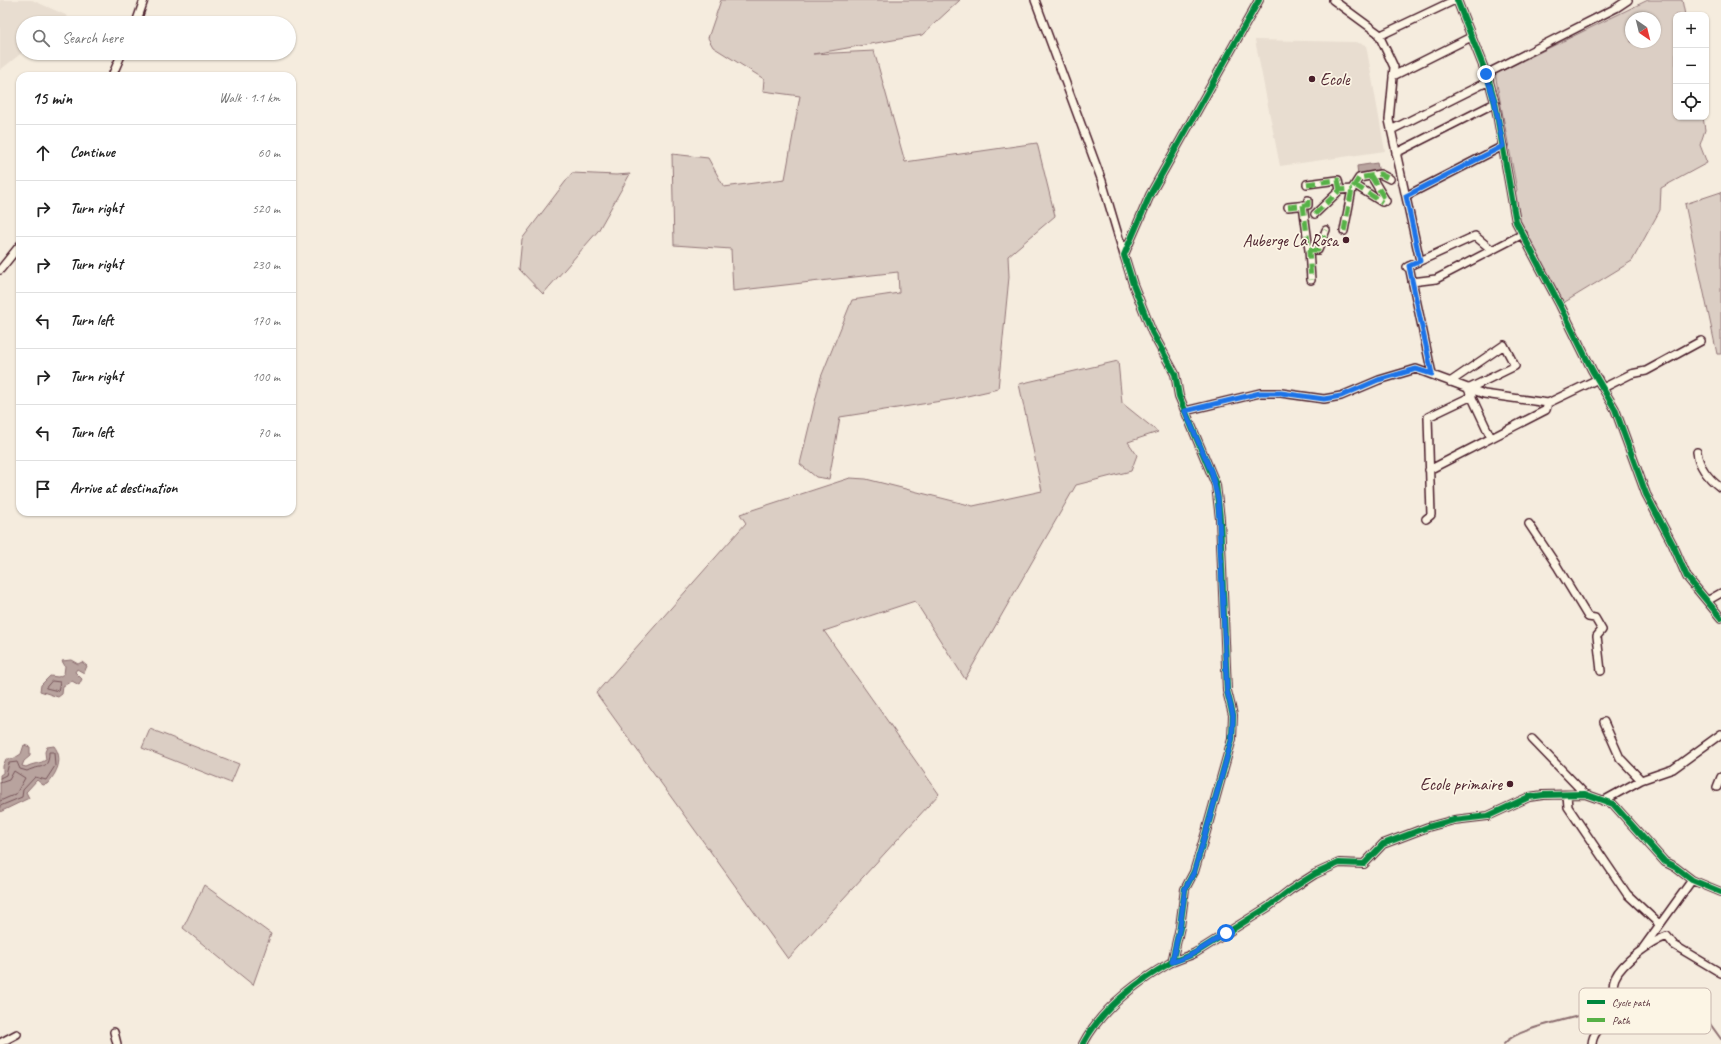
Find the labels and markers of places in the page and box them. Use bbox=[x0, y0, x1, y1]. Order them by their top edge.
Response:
place label: Ecole bbox=[1320, 69, 1351, 90]
marker: Ecole bbox=[1307, 74, 1317, 84]
place label: Auberge La Rosa bbox=[1243, 230, 1340, 251]
marker: Auberge La Rosa bbox=[1341, 235, 1351, 245]
place label: Ecole primaire bbox=[1420, 774, 1503, 795]
marker: Ecole primaire bbox=[1505, 779, 1515, 789]

